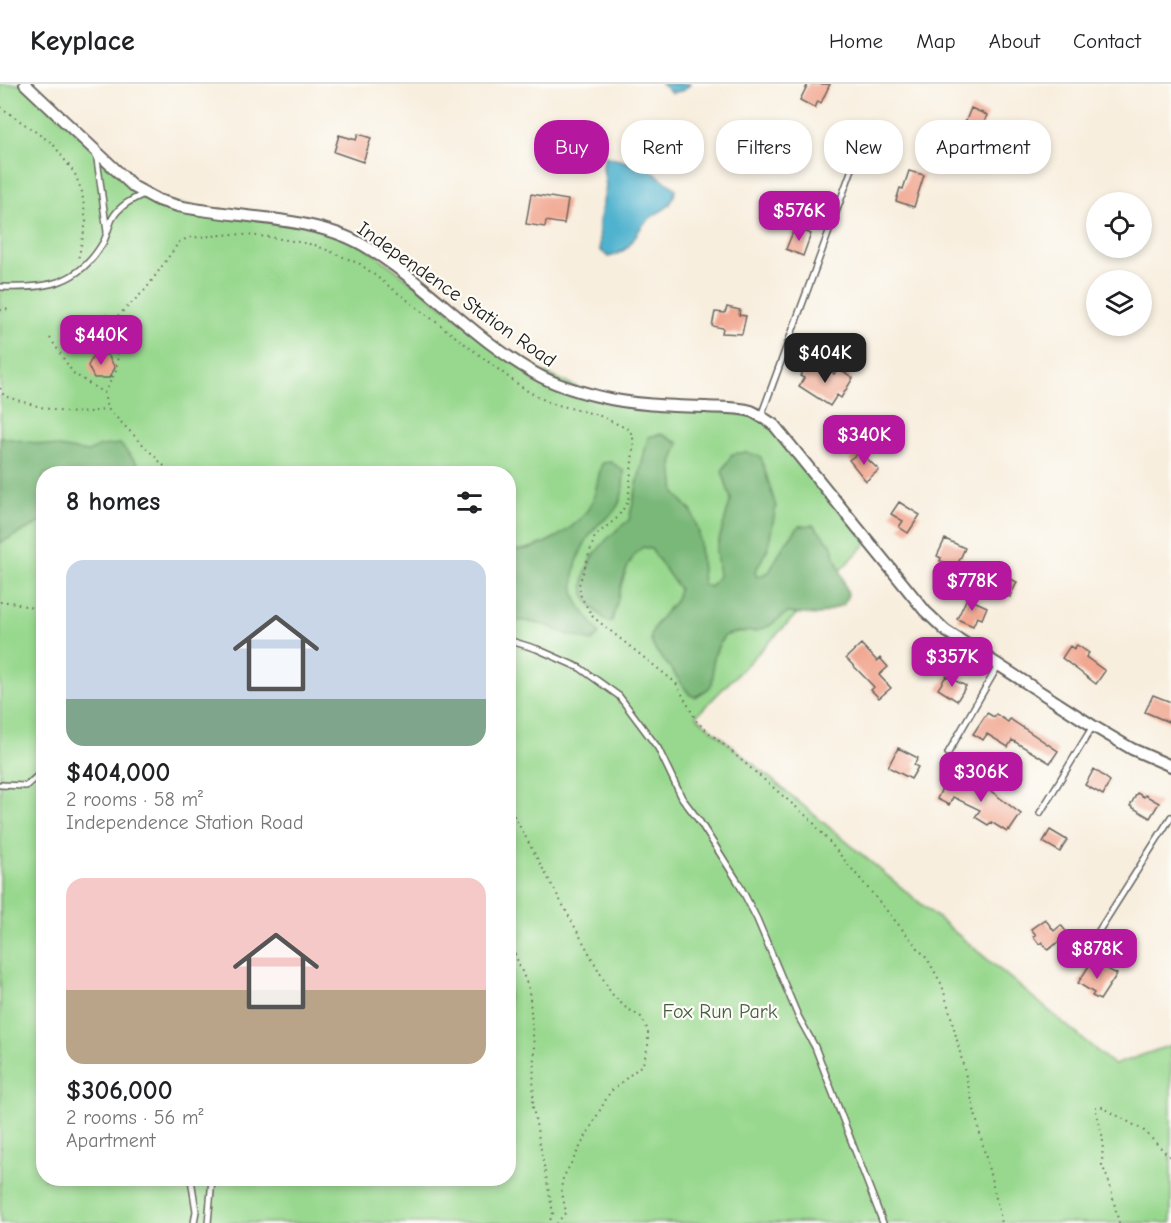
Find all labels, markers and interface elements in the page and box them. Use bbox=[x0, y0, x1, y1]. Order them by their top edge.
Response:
text: Keyplace bbox=[30, 25, 135, 57]
text: Home bbox=[829, 29, 883, 53]
text: Map bbox=[916, 29, 956, 53]
text: About bbox=[989, 29, 1040, 53]
text: Contact bbox=[1073, 29, 1141, 53]
chip: Buy bbox=[534, 120, 609, 174]
chip: Rent bbox=[621, 120, 704, 174]
chip: Filters bbox=[716, 120, 812, 174]
chip: New bbox=[824, 120, 903, 174]
chip: Apartment bbox=[915, 120, 1051, 174]
pin: $576K bbox=[757, 191, 841, 242]
map controls bbox=[1086, 192, 1152, 336]
button: locate bbox=[1086, 192, 1152, 258]
text: $576K bbox=[773, 199, 825, 222]
street label: Independence Station Road bbox=[353, 217, 561, 372]
button: layers bbox=[1086, 270, 1152, 336]
pin: $440K bbox=[59, 315, 143, 366]
text: $440K bbox=[74, 323, 128, 346]
pin: $404K bbox=[783, 333, 867, 384]
text: $404K bbox=[798, 341, 852, 364]
pin: $340K bbox=[822, 415, 906, 466]
text: $340K bbox=[837, 423, 891, 446]
icon: filters bbox=[453, 486, 486, 519]
text: 8 homes bbox=[66, 487, 160, 517]
pin: $778K bbox=[930, 561, 1014, 612]
text: $778K bbox=[947, 569, 997, 592]
icon: home bbox=[222, 599, 330, 707]
pin: $357K bbox=[910, 637, 994, 688]
text: $357K bbox=[926, 645, 978, 668]
pin: $306K bbox=[939, 752, 1023, 803]
text: $404,000 bbox=[66, 758, 171, 788]
text: $306K bbox=[953, 760, 1009, 783]
text: 2 rooms · 58 m² bbox=[66, 788, 203, 811]
text: Independence Station Road bbox=[66, 811, 304, 834]
icon: home bbox=[222, 917, 330, 1025]
pin: $878K bbox=[1055, 929, 1139, 980]
text: $878K bbox=[1071, 937, 1123, 960]
park label: Fox Run Park bbox=[663, 1000, 778, 1023]
text: $306,000 bbox=[66, 1076, 173, 1106]
text: 2 rooms · 56 m² bbox=[66, 1106, 204, 1129]
text: Apartment bbox=[66, 1129, 156, 1152]

